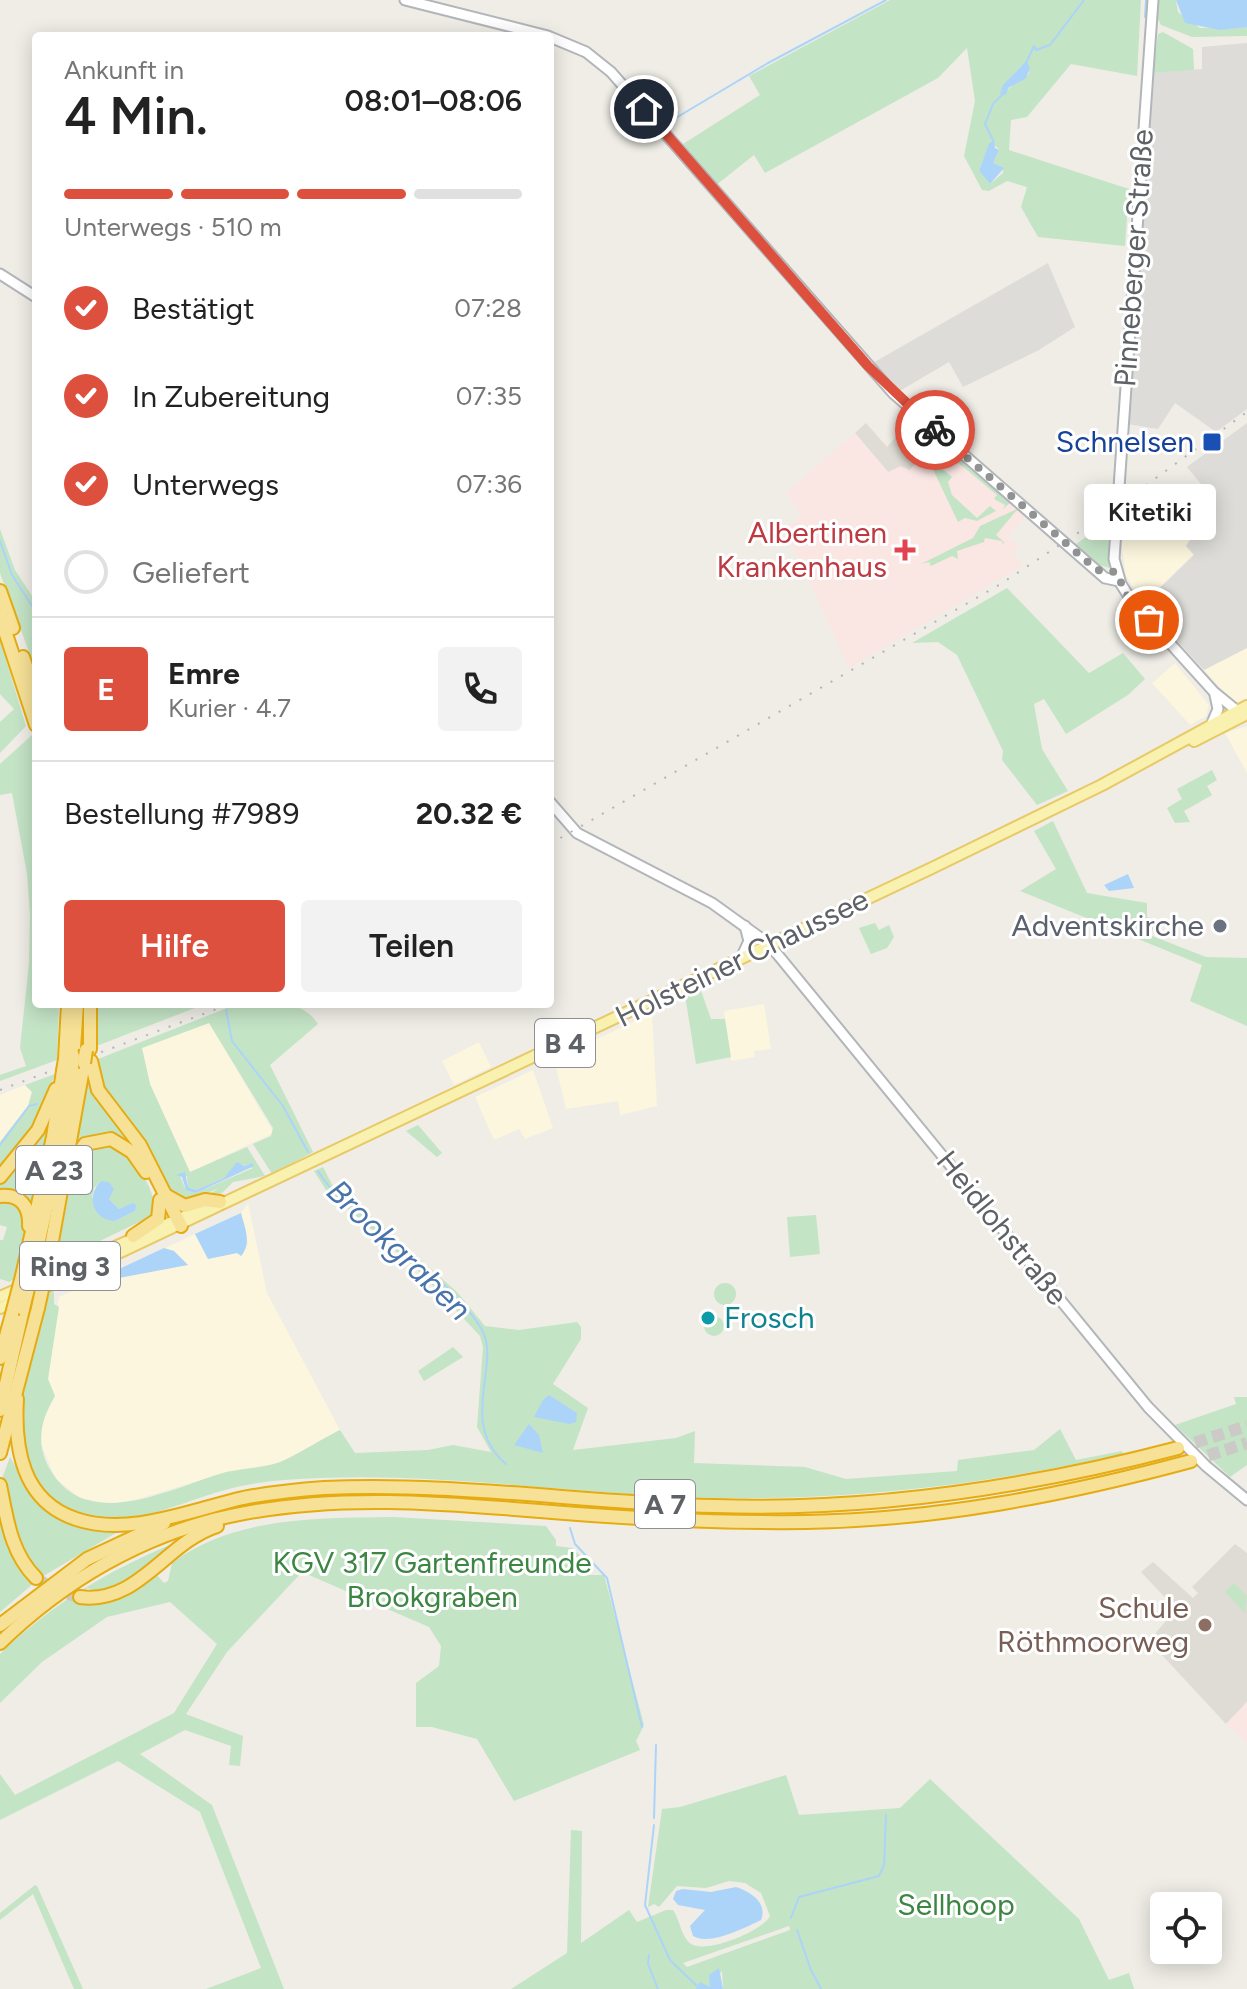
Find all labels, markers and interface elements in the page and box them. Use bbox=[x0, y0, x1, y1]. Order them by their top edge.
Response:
text: Ankunft in bbox=[64, 54, 184, 86]
pin bbox=[610, 75, 678, 143]
text: 08:01–08:06 bbox=[345, 82, 522, 119]
text: 4 Min. bbox=[64, 85, 208, 147]
icon: home bbox=[622, 87, 666, 131]
street label: Pinneberger Straße bbox=[1106, 128, 1161, 388]
text: Unterwegs · 510 m bbox=[64, 211, 282, 243]
icon: check bbox=[64, 286, 108, 330]
text: Bestätigt bbox=[132, 290, 255, 327]
text: 07:28 bbox=[454, 292, 522, 324]
icon: check bbox=[64, 374, 108, 418]
text: In Zubereitung bbox=[132, 378, 330, 415]
text: 07:35 bbox=[456, 380, 522, 412]
courier bbox=[895, 390, 975, 470]
icon: bike bbox=[913, 408, 957, 452]
place label: Schnelsen bbox=[1056, 423, 1194, 460]
marker: Schnelsen bbox=[1201, 431, 1223, 453]
icon: check bbox=[64, 462, 108, 506]
text: Unterwegs bbox=[132, 466, 279, 503]
text: 07:36 bbox=[456, 468, 522, 500]
callout: Kitetiki bbox=[1083, 484, 1215, 540]
text: Kitetiki bbox=[1108, 496, 1192, 528]
place label: Albertinen Krankenhaus bbox=[716, 514, 887, 585]
marker: Albertinen Krankenhaus bbox=[894, 539, 916, 561]
text: Geliefert bbox=[132, 554, 250, 591]
pin bbox=[1115, 586, 1183, 654]
icon: bag bbox=[1127, 598, 1171, 642]
button: phone bbox=[438, 647, 522, 731]
text: Emre bbox=[168, 655, 240, 692]
text: E bbox=[97, 671, 115, 708]
text: Kurier · 4.7 bbox=[168, 692, 291, 724]
text: Bestellung #7989 bbox=[64, 795, 299, 832]
text: 20.32 € bbox=[416, 795, 522, 832]
street label: Holsteiner Chaussee bbox=[609, 880, 874, 1035]
button: Hilfe bbox=[64, 900, 285, 992]
button: Teilen bbox=[301, 900, 522, 992]
place label: Adventskirche bbox=[1012, 907, 1204, 944]
marker: Adventskirche bbox=[1211, 917, 1229, 935]
road number: B 4 bbox=[535, 1019, 595, 1067]
street label: Heidlohstraße bbox=[929, 1143, 1076, 1312]
road number: A 23 bbox=[16, 1146, 92, 1194]
water label: Brookgraben bbox=[319, 1172, 479, 1328]
road number: Ring 3 bbox=[20, 1242, 120, 1290]
place label: Frosch bbox=[724, 1299, 814, 1336]
marker: Frosch bbox=[699, 1309, 717, 1327]
road number: A 7 bbox=[635, 1480, 695, 1528]
park label: KGV 317 Gartenfreunde Brookgraben bbox=[272, 1544, 592, 1615]
place label: Schule Röthmoorweg bbox=[997, 1589, 1189, 1660]
marker: Schule Röthmoorweg bbox=[1196, 1616, 1214, 1634]
park label: Sellhoop bbox=[897, 1886, 1015, 1923]
map controls bbox=[1150, 1892, 1222, 1964]
button: locate bbox=[1150, 1892, 1222, 1964]

